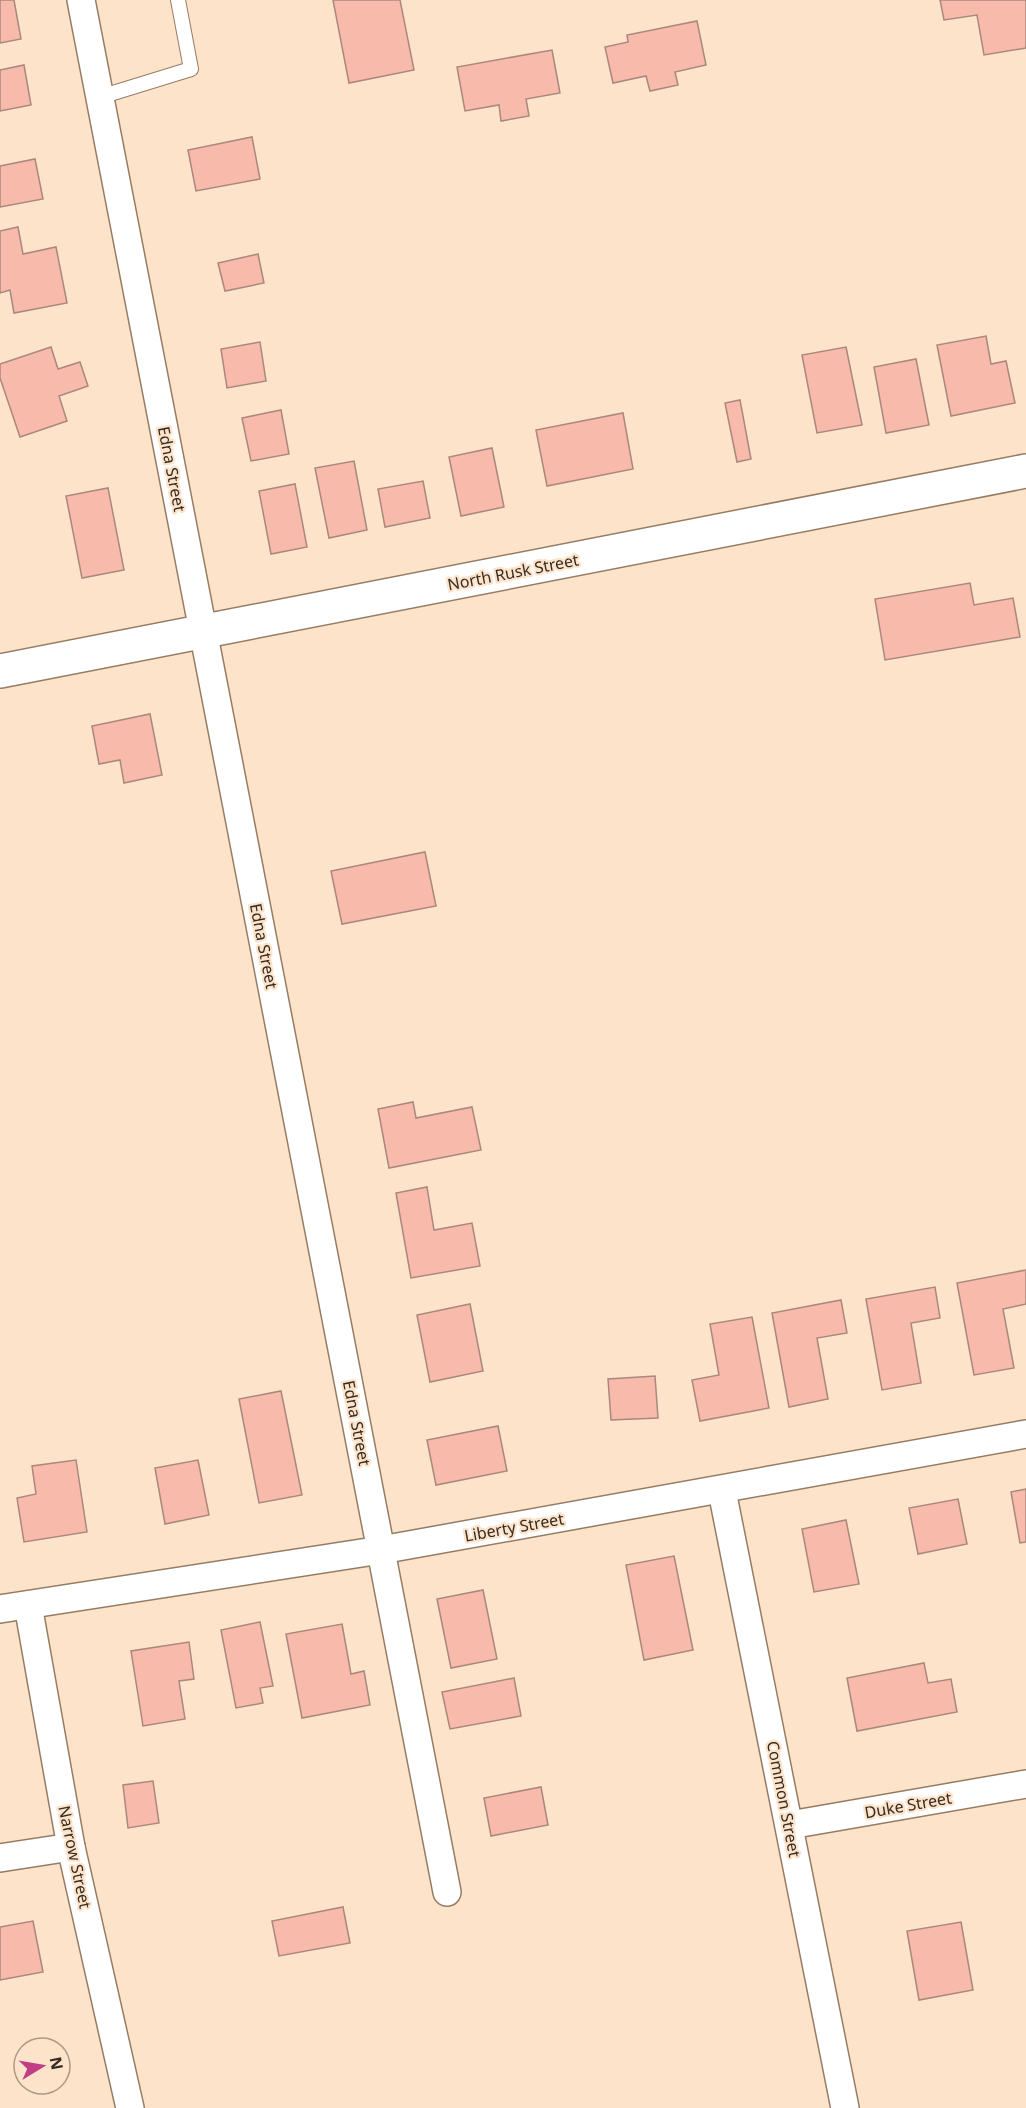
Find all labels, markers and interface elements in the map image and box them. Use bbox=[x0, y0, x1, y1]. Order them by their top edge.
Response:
street label: Edna Street bbox=[153, 424, 191, 514]
street label: North Rusk Street bbox=[446, 548, 581, 596]
street label: Edna Street bbox=[245, 901, 283, 991]
street label: Edna Street bbox=[338, 1378, 376, 1468]
street label: Liberty Street bbox=[462, 1507, 566, 1547]
street label: Common Street bbox=[762, 1739, 806, 1859]
street label: Duke Street bbox=[863, 1786, 953, 1823]
street label: Narrow Street bbox=[53, 1803, 97, 1911]
north arrow bbox=[12, 2036, 72, 2096]
text: N bbox=[45, 2055, 69, 2072]

